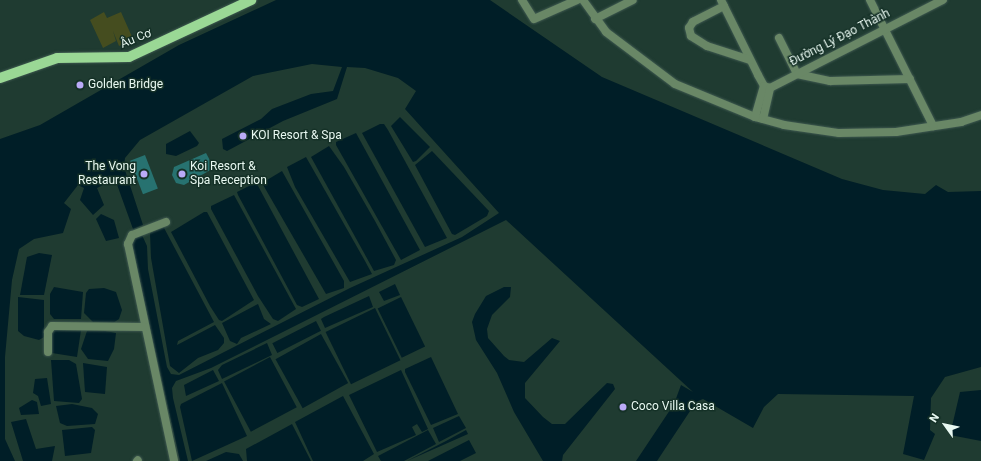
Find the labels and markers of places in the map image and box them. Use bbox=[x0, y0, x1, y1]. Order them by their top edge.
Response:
place label: Golden Bridge bbox=[88, 78, 163, 92]
marker: Golden Bridge bbox=[75, 80, 85, 90]
place label: KOI Resort & Spa bbox=[251, 129, 342, 143]
marker: KOI Resort & Spa bbox=[238, 131, 248, 141]
place label: The Vong Restaurant bbox=[78, 160, 136, 188]
place label: Koi Resort & Spa Reception bbox=[190, 160, 267, 188]
marker: The Vong Restaurant bbox=[139, 169, 149, 179]
marker: Koi Resort & Spa Reception bbox=[177, 169, 187, 179]
place label: Coco Villa Casa bbox=[631, 400, 715, 414]
marker: Coco Villa Casa bbox=[618, 402, 628, 412]

